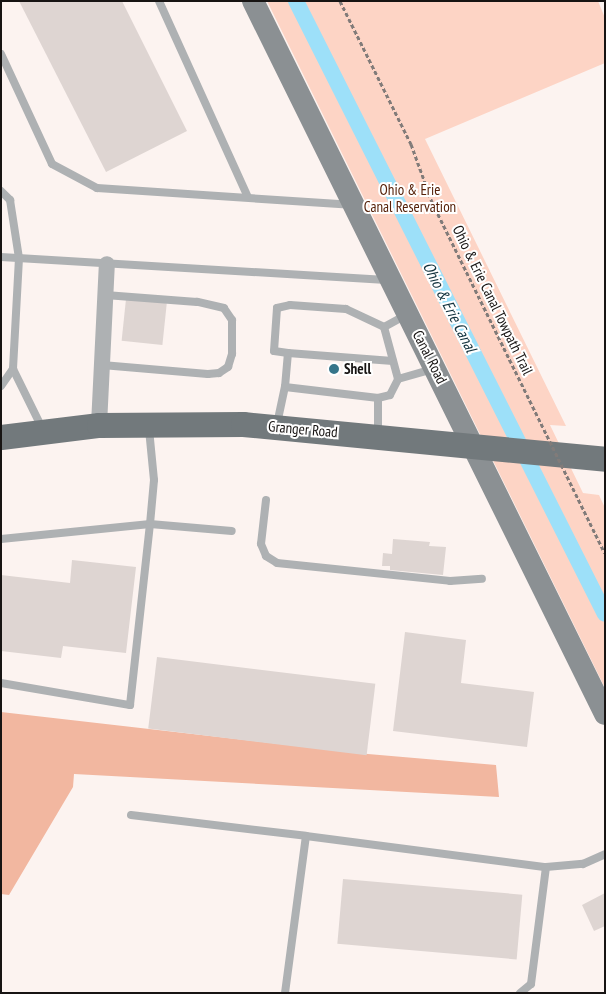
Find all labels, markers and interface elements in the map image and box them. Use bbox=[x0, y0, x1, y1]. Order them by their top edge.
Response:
park label: Ohio & Erie Canal Reservation bbox=[364, 180, 456, 215]
street label: Ohio & Erie Canal Towpath Trail bbox=[449, 222, 537, 378]
water label: Ohio & Erie Canal bbox=[419, 259, 481, 355]
street label: Canal Road bbox=[409, 327, 451, 387]
place label: Shell bbox=[344, 360, 371, 378]
marker: Shell bbox=[328, 363, 340, 375]
street label: Granger Road bbox=[268, 417, 338, 441]

